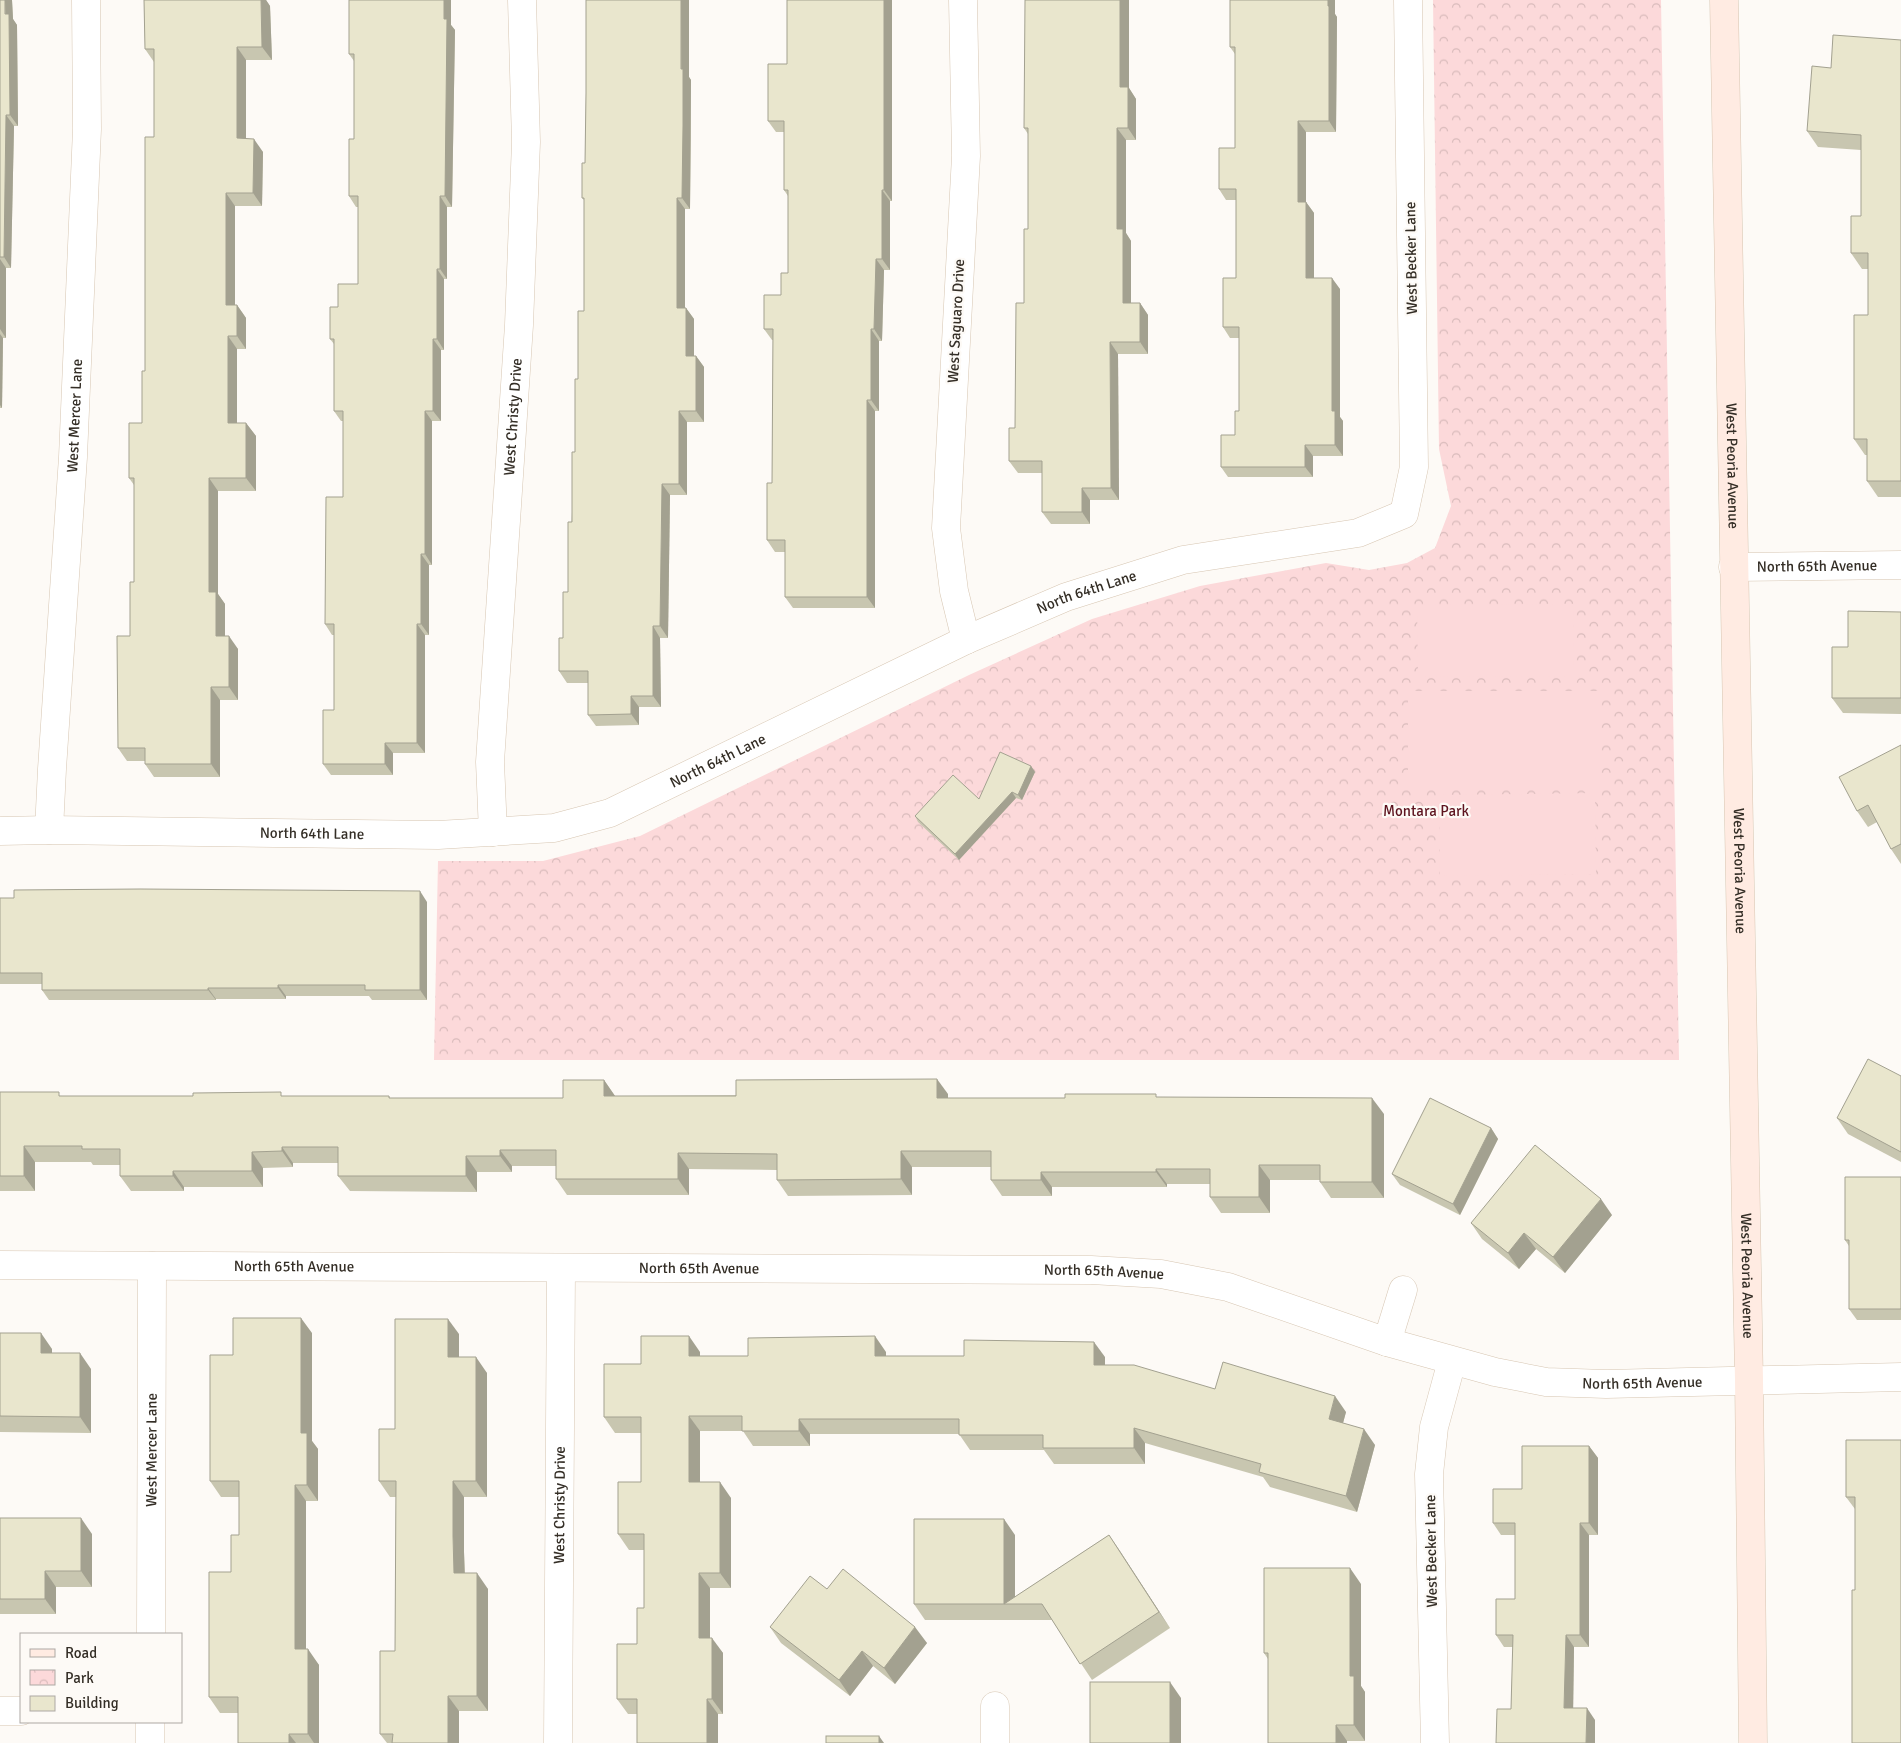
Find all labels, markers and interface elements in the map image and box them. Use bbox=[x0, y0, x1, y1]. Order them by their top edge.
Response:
street label: West Becker Lane bbox=[1401, 201, 1421, 315]
street label: West Saguaro Drive bbox=[944, 258, 968, 384]
street label: West Christy Drive bbox=[500, 357, 526, 476]
street label: West Mercer Lane bbox=[63, 358, 86, 473]
street label: West Peoria Avenue bbox=[1722, 403, 1743, 529]
street label: North 65th Avenue bbox=[1757, 556, 1877, 576]
street label: North 64th Lane bbox=[1034, 566, 1139, 618]
street label: North 64th Lane bbox=[667, 730, 769, 792]
park label: Montara Park bbox=[1383, 802, 1470, 820]
street label: West Peoria Avenue bbox=[1730, 808, 1750, 934]
street label: North 64th Lane bbox=[260, 824, 364, 843]
street label: West Peoria Avenue bbox=[1737, 1213, 1757, 1339]
street label: North 65th Avenue bbox=[234, 1257, 354, 1276]
street label: North 65th Avenue bbox=[639, 1259, 759, 1277]
street label: North 65th Avenue bbox=[1044, 1261, 1165, 1283]
street label: North 65th Avenue bbox=[1582, 1373, 1703, 1393]
street label: West Mercer Lane bbox=[142, 1393, 161, 1507]
street label: West Christy Drive bbox=[550, 1446, 569, 1564]
street label: West Becker Lane bbox=[1421, 1494, 1441, 1608]
legend bbox=[20, 1633, 182, 1723]
text: Road bbox=[65, 1644, 97, 1662]
text: Park bbox=[65, 1669, 94, 1687]
text: Building bbox=[65, 1694, 119, 1712]

